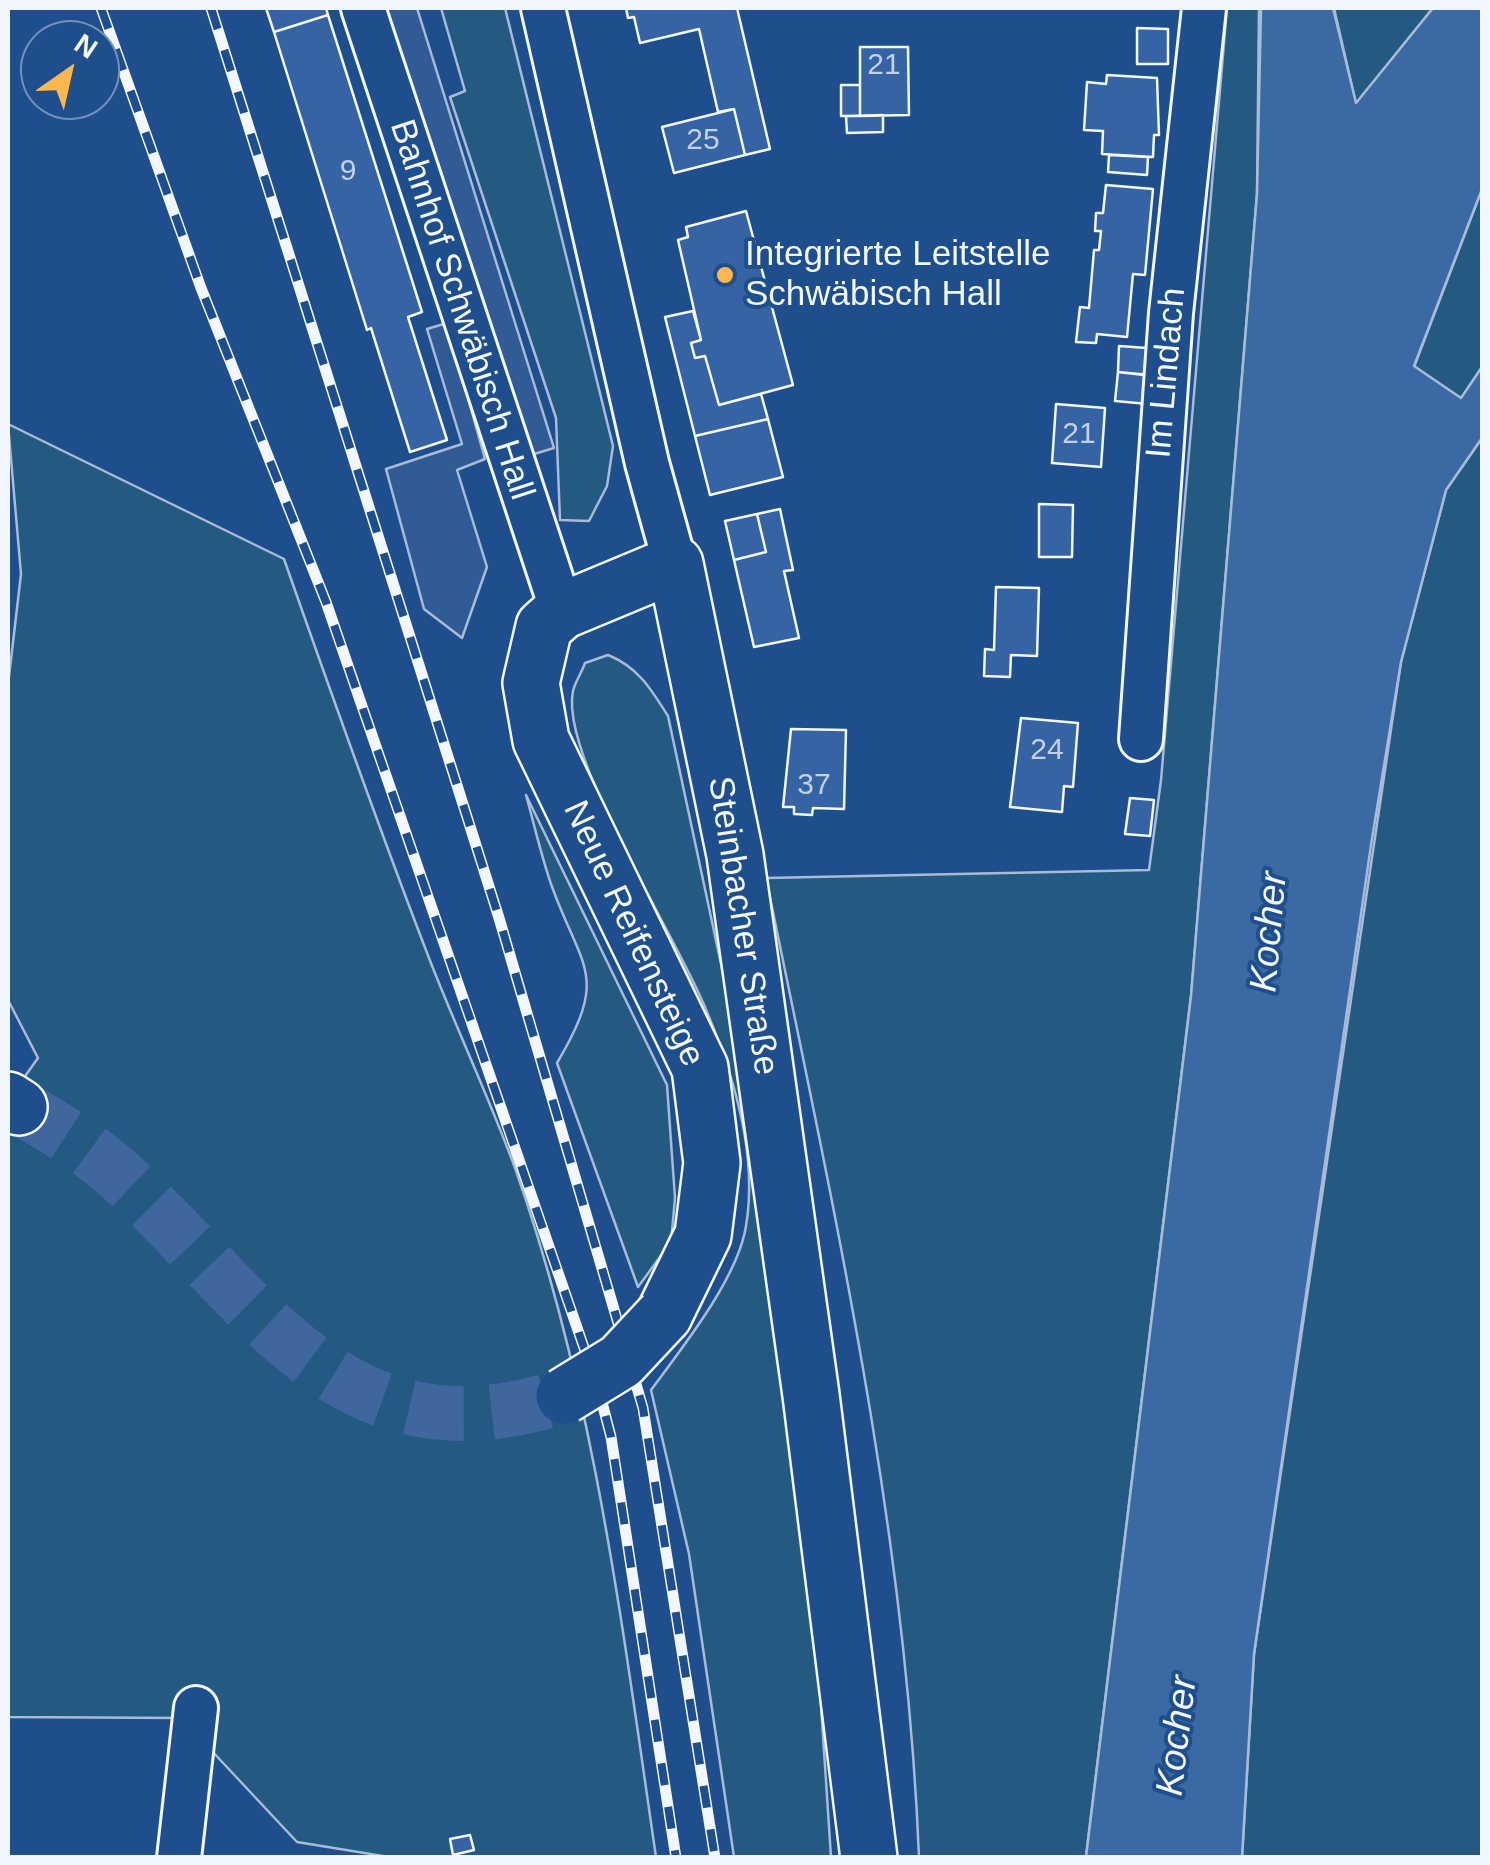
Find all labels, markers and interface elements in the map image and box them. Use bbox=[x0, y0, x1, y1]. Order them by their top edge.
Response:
north arrow bbox=[20, 20, 120, 120]
text: N bbox=[69, 28, 103, 65]
house number: 21 bbox=[867, 48, 901, 84]
street label: Bahnhof Schwäbisch Hall bbox=[380, 115, 542, 505]
house number: 25 bbox=[686, 123, 720, 159]
house number: 9 bbox=[340, 154, 356, 190]
place label: Integrierte Leitstelle Schwäbisch Hall bbox=[745, 234, 1050, 316]
marker: Integrierte Leitstelle Schwäbisch Hall bbox=[714, 264, 736, 286]
street label: Im Lindach bbox=[1139, 286, 1195, 460]
house number: 21 bbox=[1062, 417, 1096, 453]
house number: 24 bbox=[1030, 733, 1064, 769]
house number: 37 bbox=[797, 768, 831, 804]
street label: Steinbacher Straße bbox=[698, 774, 786, 1078]
street label: Neue Reifensteige bbox=[553, 795, 713, 1073]
water label: Kocher bbox=[1242, 870, 1298, 994]
water label: Kocher bbox=[1148, 1673, 1208, 1799]

